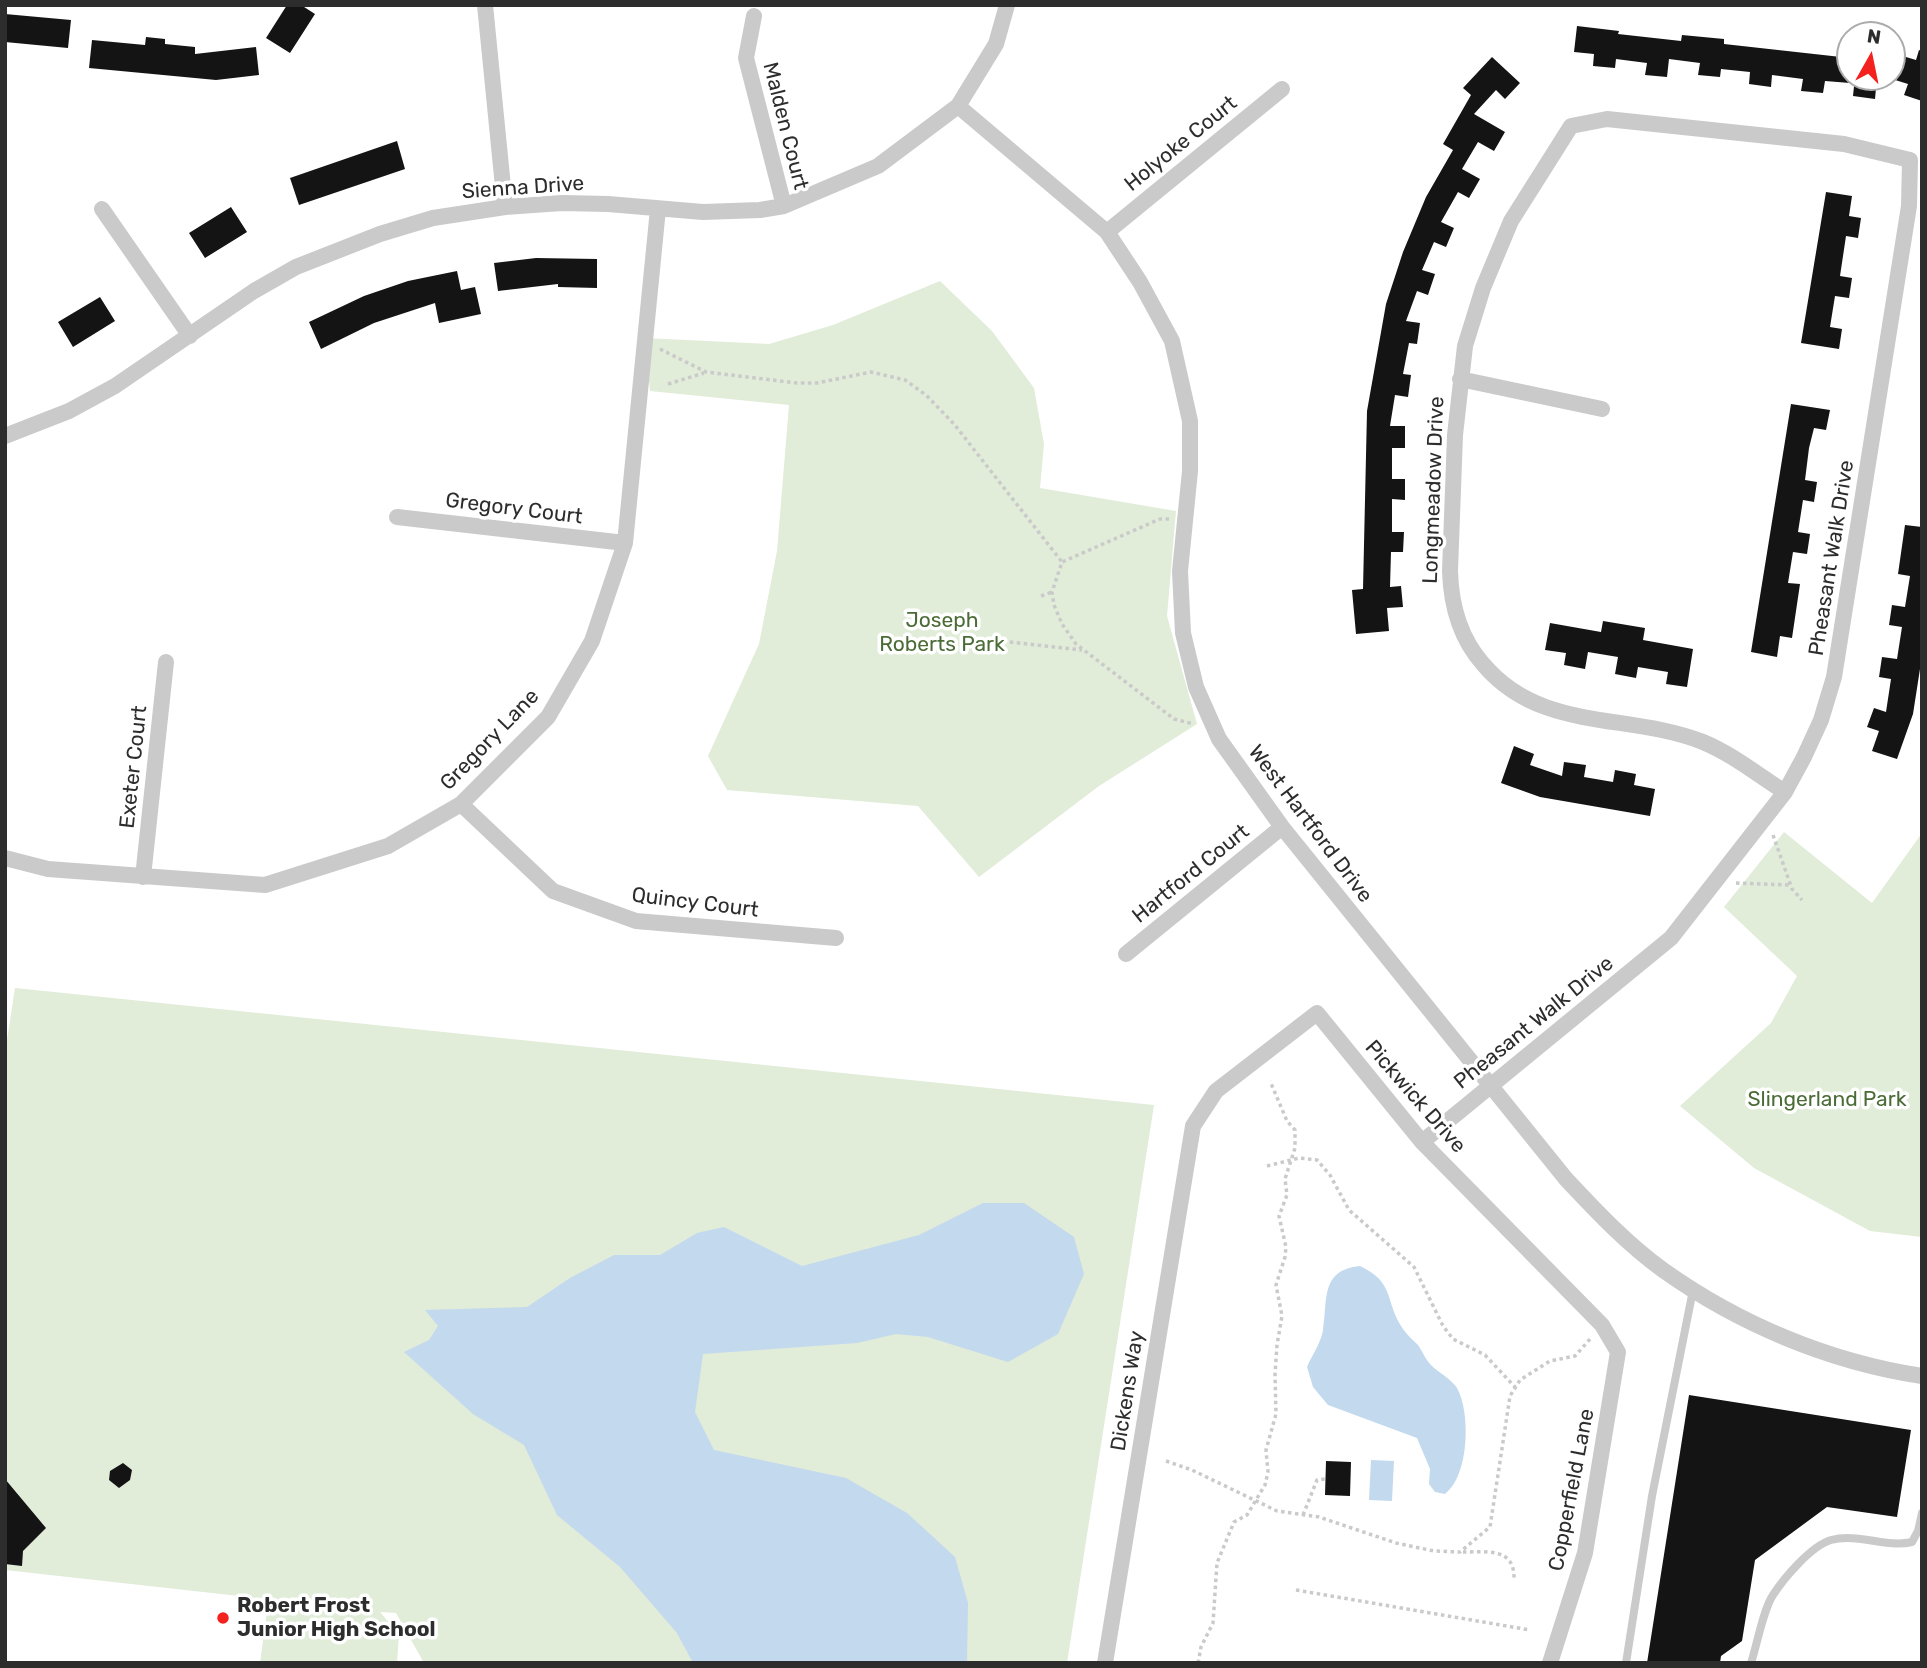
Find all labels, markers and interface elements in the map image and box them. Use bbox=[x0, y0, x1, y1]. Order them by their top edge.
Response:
north arrow bbox=[1836, 21, 1906, 91]
text: N bbox=[1865, 24, 1883, 49]
street label: Malden Court bbox=[757, 60, 813, 192]
street label: Holyoke Court bbox=[1120, 91, 1242, 197]
street label: Sienna Drive bbox=[461, 171, 585, 205]
street label: Longmeadow Drive bbox=[1418, 396, 1450, 584]
street label: Pheasant Walk Drive bbox=[1804, 459, 1860, 657]
street label: Gregory Court bbox=[444, 488, 584, 530]
park label: Joseph Roberts Park bbox=[879, 608, 1005, 658]
street label: Gregory Lane bbox=[435, 684, 545, 796]
street label: Exeter Court bbox=[115, 704, 153, 830]
street label: West Hartford Drive bbox=[1243, 740, 1377, 908]
street label: Hartford Court bbox=[1128, 819, 1254, 929]
street label: Quincy Court bbox=[630, 883, 760, 923]
street label: Pheasant Walk Drive bbox=[1449, 951, 1619, 1095]
street label: Pickwick Drive bbox=[1359, 1036, 1471, 1158]
park label: Slingerland Park bbox=[1748, 1087, 1906, 1113]
street label: Dickens Way bbox=[1106, 1329, 1150, 1453]
street label: Copperfield Lane bbox=[1544, 1407, 1600, 1573]
place label: Robert Frost Junior High School bbox=[237, 1593, 436, 1643]
marker: Robert Frost Junior High School bbox=[215, 1610, 231, 1626]

